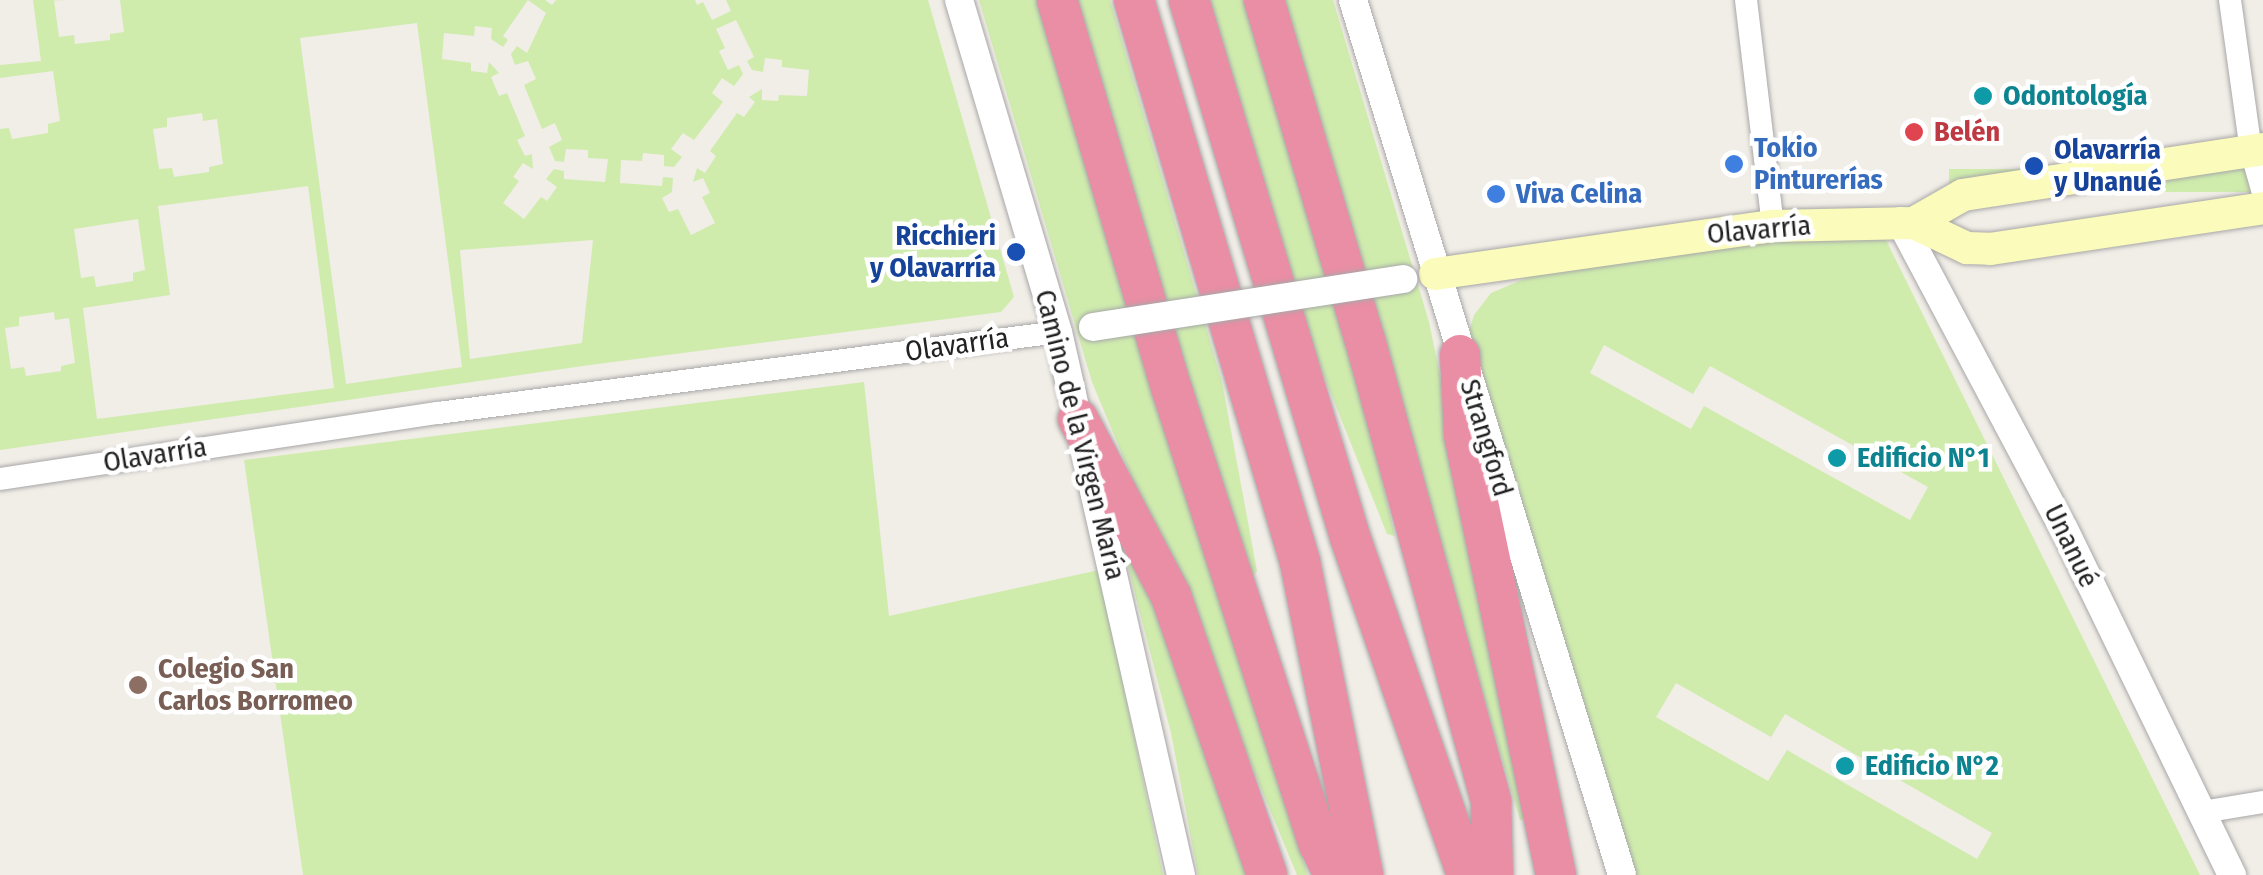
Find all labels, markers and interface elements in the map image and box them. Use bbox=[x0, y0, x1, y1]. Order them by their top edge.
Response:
place label: Odontología bbox=[2003, 79, 2147, 113]
marker: Odontología bbox=[1972, 85, 1994, 107]
place label: Belén bbox=[1934, 115, 2000, 149]
marker: Belén bbox=[1903, 121, 1925, 143]
place label: Tokio Pinturerías bbox=[1754, 131, 1883, 197]
place label: Olavarría y Unanué bbox=[2054, 133, 2162, 199]
marker: Tokio Pinturerías bbox=[1723, 153, 1745, 175]
marker: Olavarría y Unanué bbox=[2023, 155, 2045, 177]
place label: Viva Celina bbox=[1516, 177, 1642, 211]
marker: Viva Celina bbox=[1485, 183, 1507, 205]
street label: Olavarría bbox=[1706, 209, 1812, 251]
place label: Ricchieri y Olavarría bbox=[870, 219, 996, 285]
marker: Ricchieri y Olavarría bbox=[1005, 241, 1027, 263]
street label: Camino de la Virgen María bbox=[1028, 286, 1132, 584]
street label: Olavarría bbox=[903, 321, 1011, 369]
street label: Strangford bbox=[1452, 375, 1520, 501]
street label: Olavarría bbox=[101, 430, 209, 480]
place label: Edificio N°1 bbox=[1857, 441, 1990, 475]
marker: Edificio N°1 bbox=[1826, 447, 1848, 469]
street label: Unanué bbox=[2037, 499, 2105, 593]
place label: Colegio San Carlos Borromeo bbox=[158, 652, 353, 718]
marker: Colegio San Carlos Borromeo bbox=[127, 674, 149, 696]
place label: Edificio N°2 bbox=[1865, 749, 1999, 783]
marker: Edificio N°2 bbox=[1834, 755, 1856, 777]

